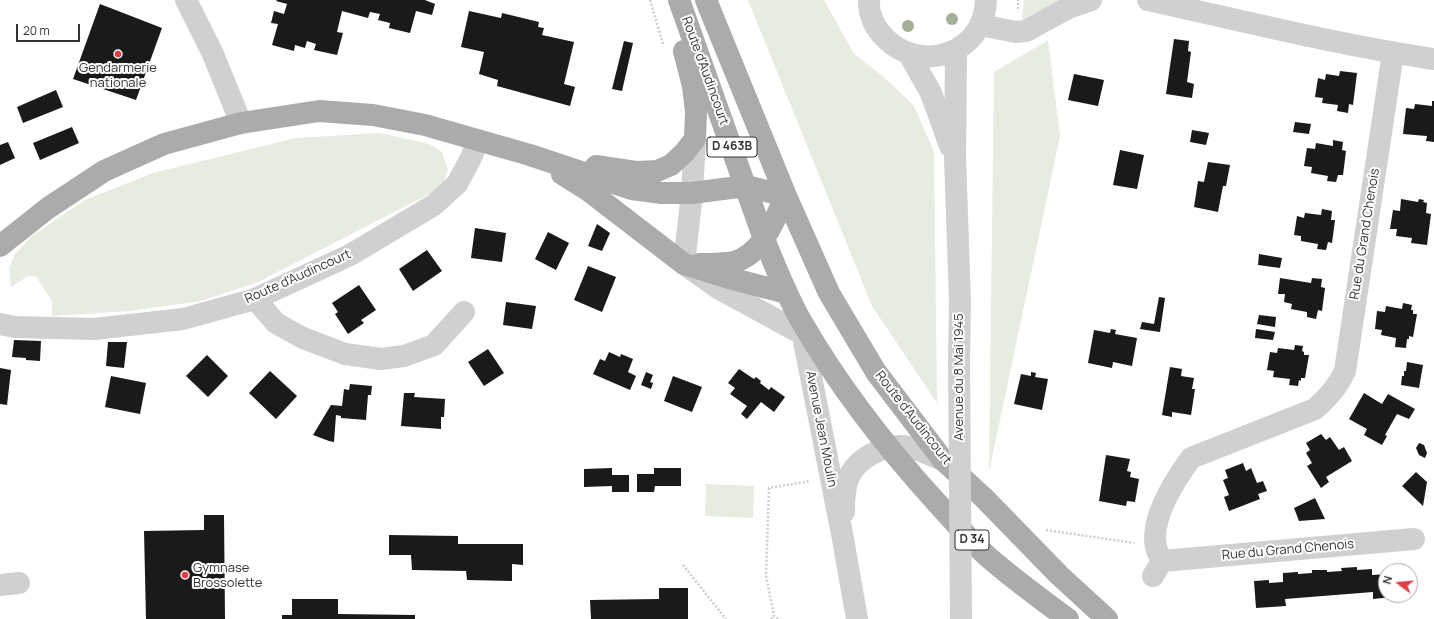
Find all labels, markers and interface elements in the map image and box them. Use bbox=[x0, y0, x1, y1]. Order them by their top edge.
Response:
street label: Route d'Audincourt bbox=[678, 15, 732, 127]
scale bar bbox=[18, 16, 82, 42]
text: 20 m bbox=[23, 22, 50, 39]
marker: Gendarmerie nationale bbox=[113, 49, 123, 59]
place label: Gendarmerie nationale bbox=[79, 60, 157, 91]
road number: D 463B bbox=[707, 137, 757, 157]
street label: Rue du Grand Chenois bbox=[1347, 167, 1383, 301]
street label: Route d'Audincourt bbox=[243, 247, 353, 307]
street label: Avenue du 8 Mai 1945 bbox=[951, 313, 967, 441]
street label: Route d'Audincourt bbox=[872, 368, 954, 468]
street label: Avenue Jean Moulin bbox=[802, 369, 840, 489]
road number: D 34 bbox=[955, 530, 989, 550]
street label: Rue du Grand Chenois bbox=[1221, 536, 1355, 564]
place label: Gymnase Brossolette bbox=[193, 560, 262, 591]
north arrow bbox=[1378, 563, 1418, 603]
marker: Gymnase Brossolette bbox=[180, 570, 190, 580]
text: N bbox=[1379, 574, 1395, 586]

